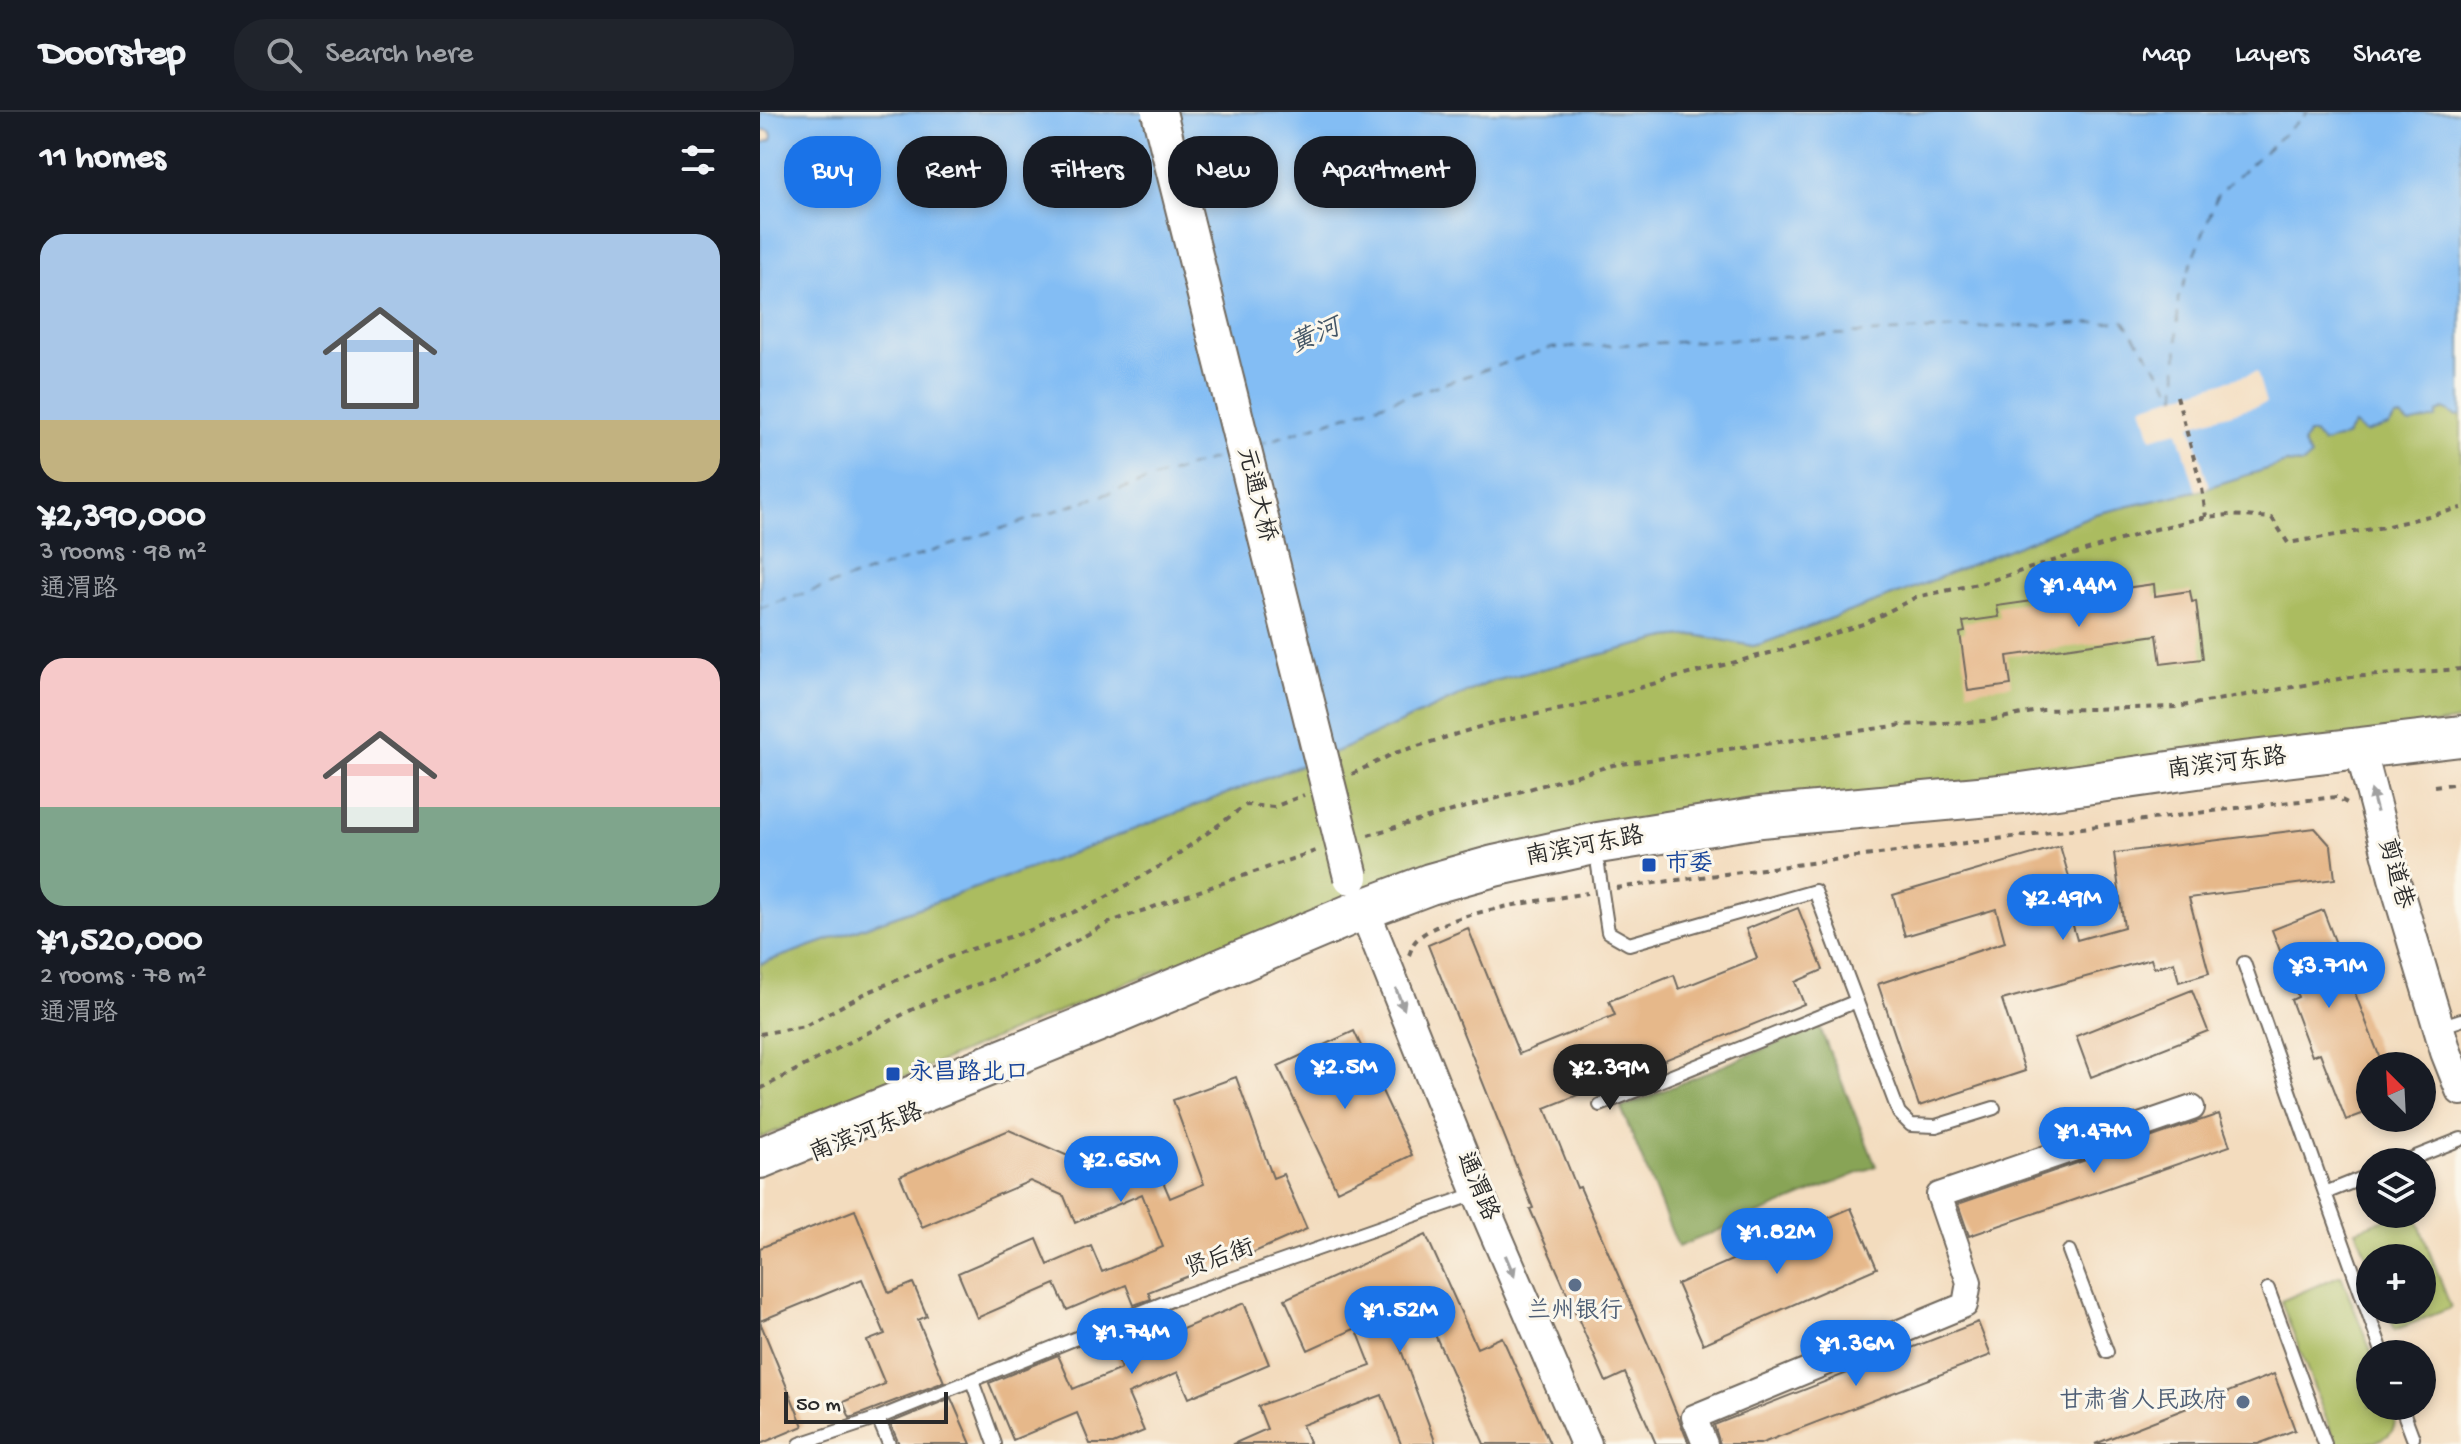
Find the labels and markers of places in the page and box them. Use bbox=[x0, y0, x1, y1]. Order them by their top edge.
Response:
pin: ¥1.44M bbox=[2014, 561, 2144, 629]
place label: 市委 bbox=[1665, 850, 1713, 880]
marker: 市委 bbox=[1640, 856, 1658, 874]
pin: ¥2.49M bbox=[1998, 874, 2128, 942]
pin: ¥3.71M bbox=[2264, 942, 2394, 1010]
pin: ¥2.5M bbox=[1289, 1043, 1401, 1111]
pin: ¥2.39M bbox=[1545, 1044, 1675, 1112]
place label: 永昌路北口 bbox=[909, 1058, 1029, 1089]
marker: 永昌路北口 bbox=[884, 1065, 902, 1083]
pin: ¥1.47M bbox=[2029, 1107, 2159, 1175]
pin: ¥2.65M bbox=[1056, 1136, 1186, 1204]
pin: ¥1.82M bbox=[1712, 1208, 1842, 1276]
marker: 兰州银行 bbox=[1566, 1276, 1584, 1294]
pin: ¥1.52M bbox=[1335, 1286, 1465, 1354]
place label: 兰州银行 bbox=[1527, 1297, 1623, 1327]
pin: ¥1.74M bbox=[1067, 1308, 1197, 1376]
pin: ¥1.36M bbox=[1791, 1320, 1921, 1388]
place label: 甘肃省人民政府 bbox=[2059, 1387, 2227, 1417]
marker: 甘肃省人民政府 bbox=[2234, 1393, 2252, 1411]

